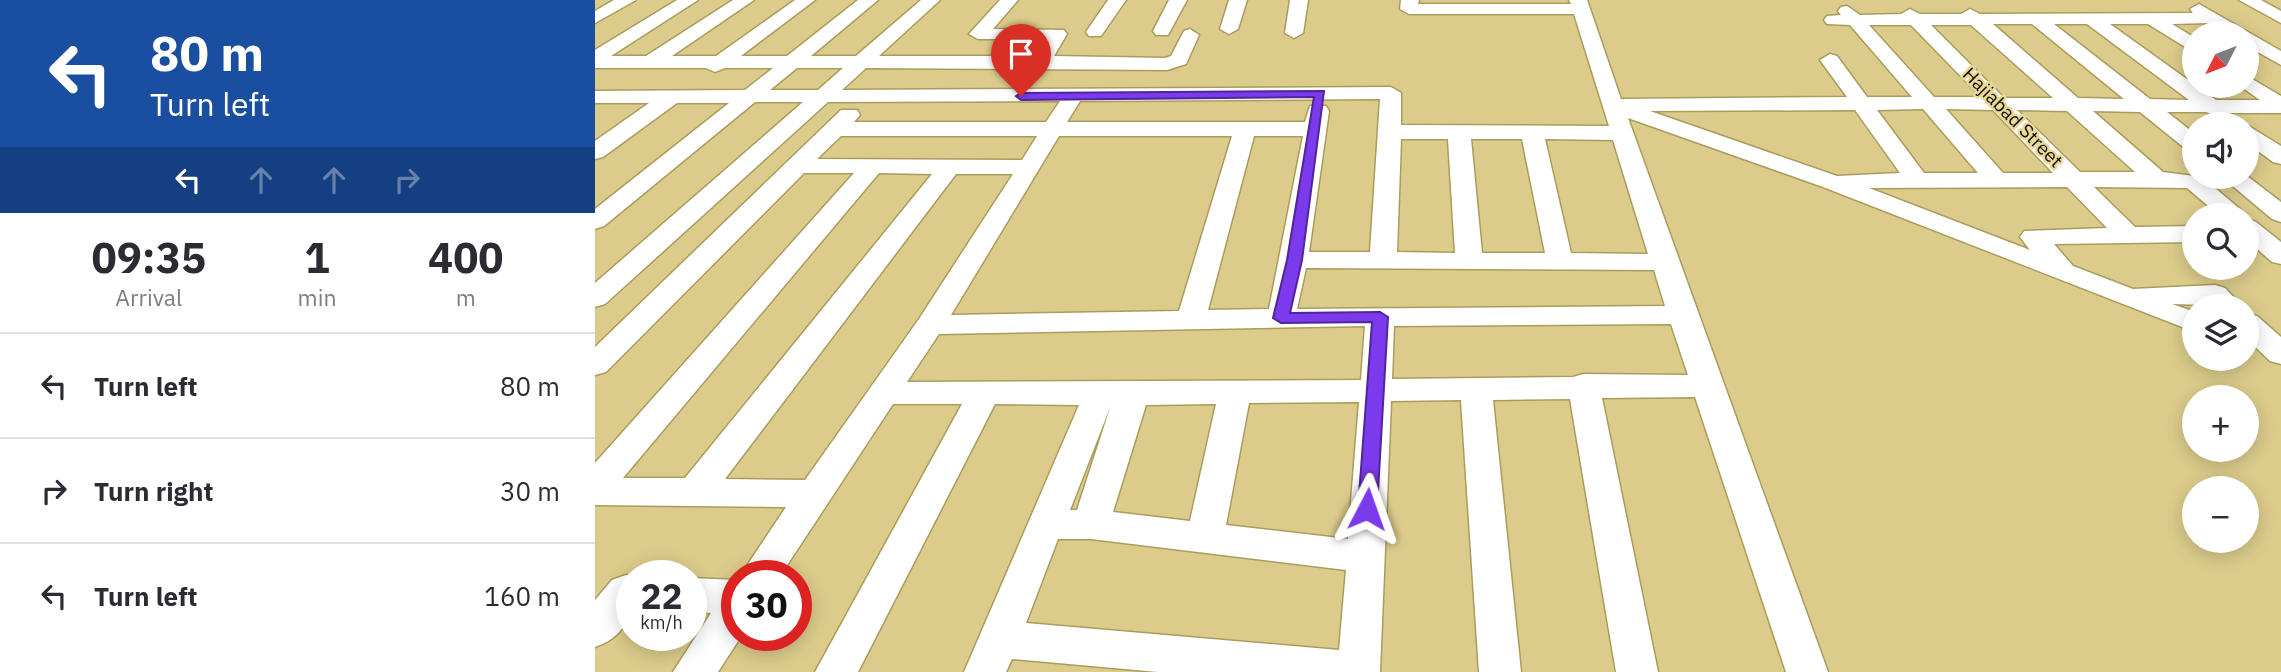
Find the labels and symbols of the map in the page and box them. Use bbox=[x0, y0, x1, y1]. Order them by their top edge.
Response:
north arrow bbox=[2182, 21, 2259, 98]
pin bbox=[991, 24, 1051, 96]
street label: Hajiabad Street bbox=[1958, 62, 2068, 172]
position arrow bbox=[1330, 472, 1404, 546]
speed limit sign: 30 bbox=[721, 560, 812, 651]

